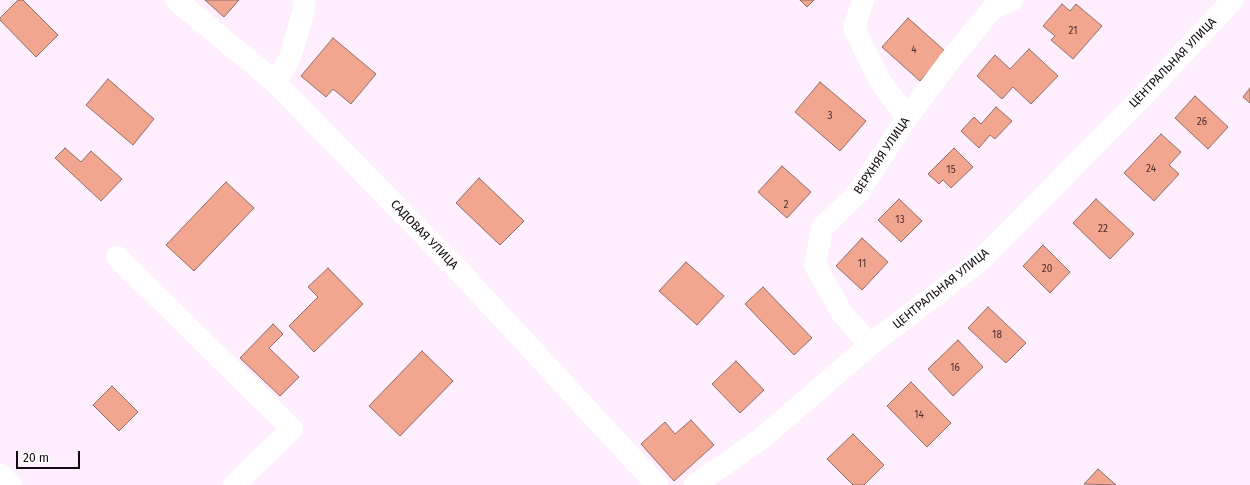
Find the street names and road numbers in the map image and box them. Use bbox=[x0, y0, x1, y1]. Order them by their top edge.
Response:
street label: ЦЕНТРАЛЬНАЯ УЛИЦА bbox=[1126, 15, 1220, 111]
street label: ВЕРХНЯЯ УЛИЦА bbox=[851, 115, 913, 197]
street label: САДОВАЯ УЛИЦА bbox=[387, 197, 461, 273]
street label: ЦЕНТРАЛЬНАЯ УЛИЦА bbox=[890, 246, 992, 332]

